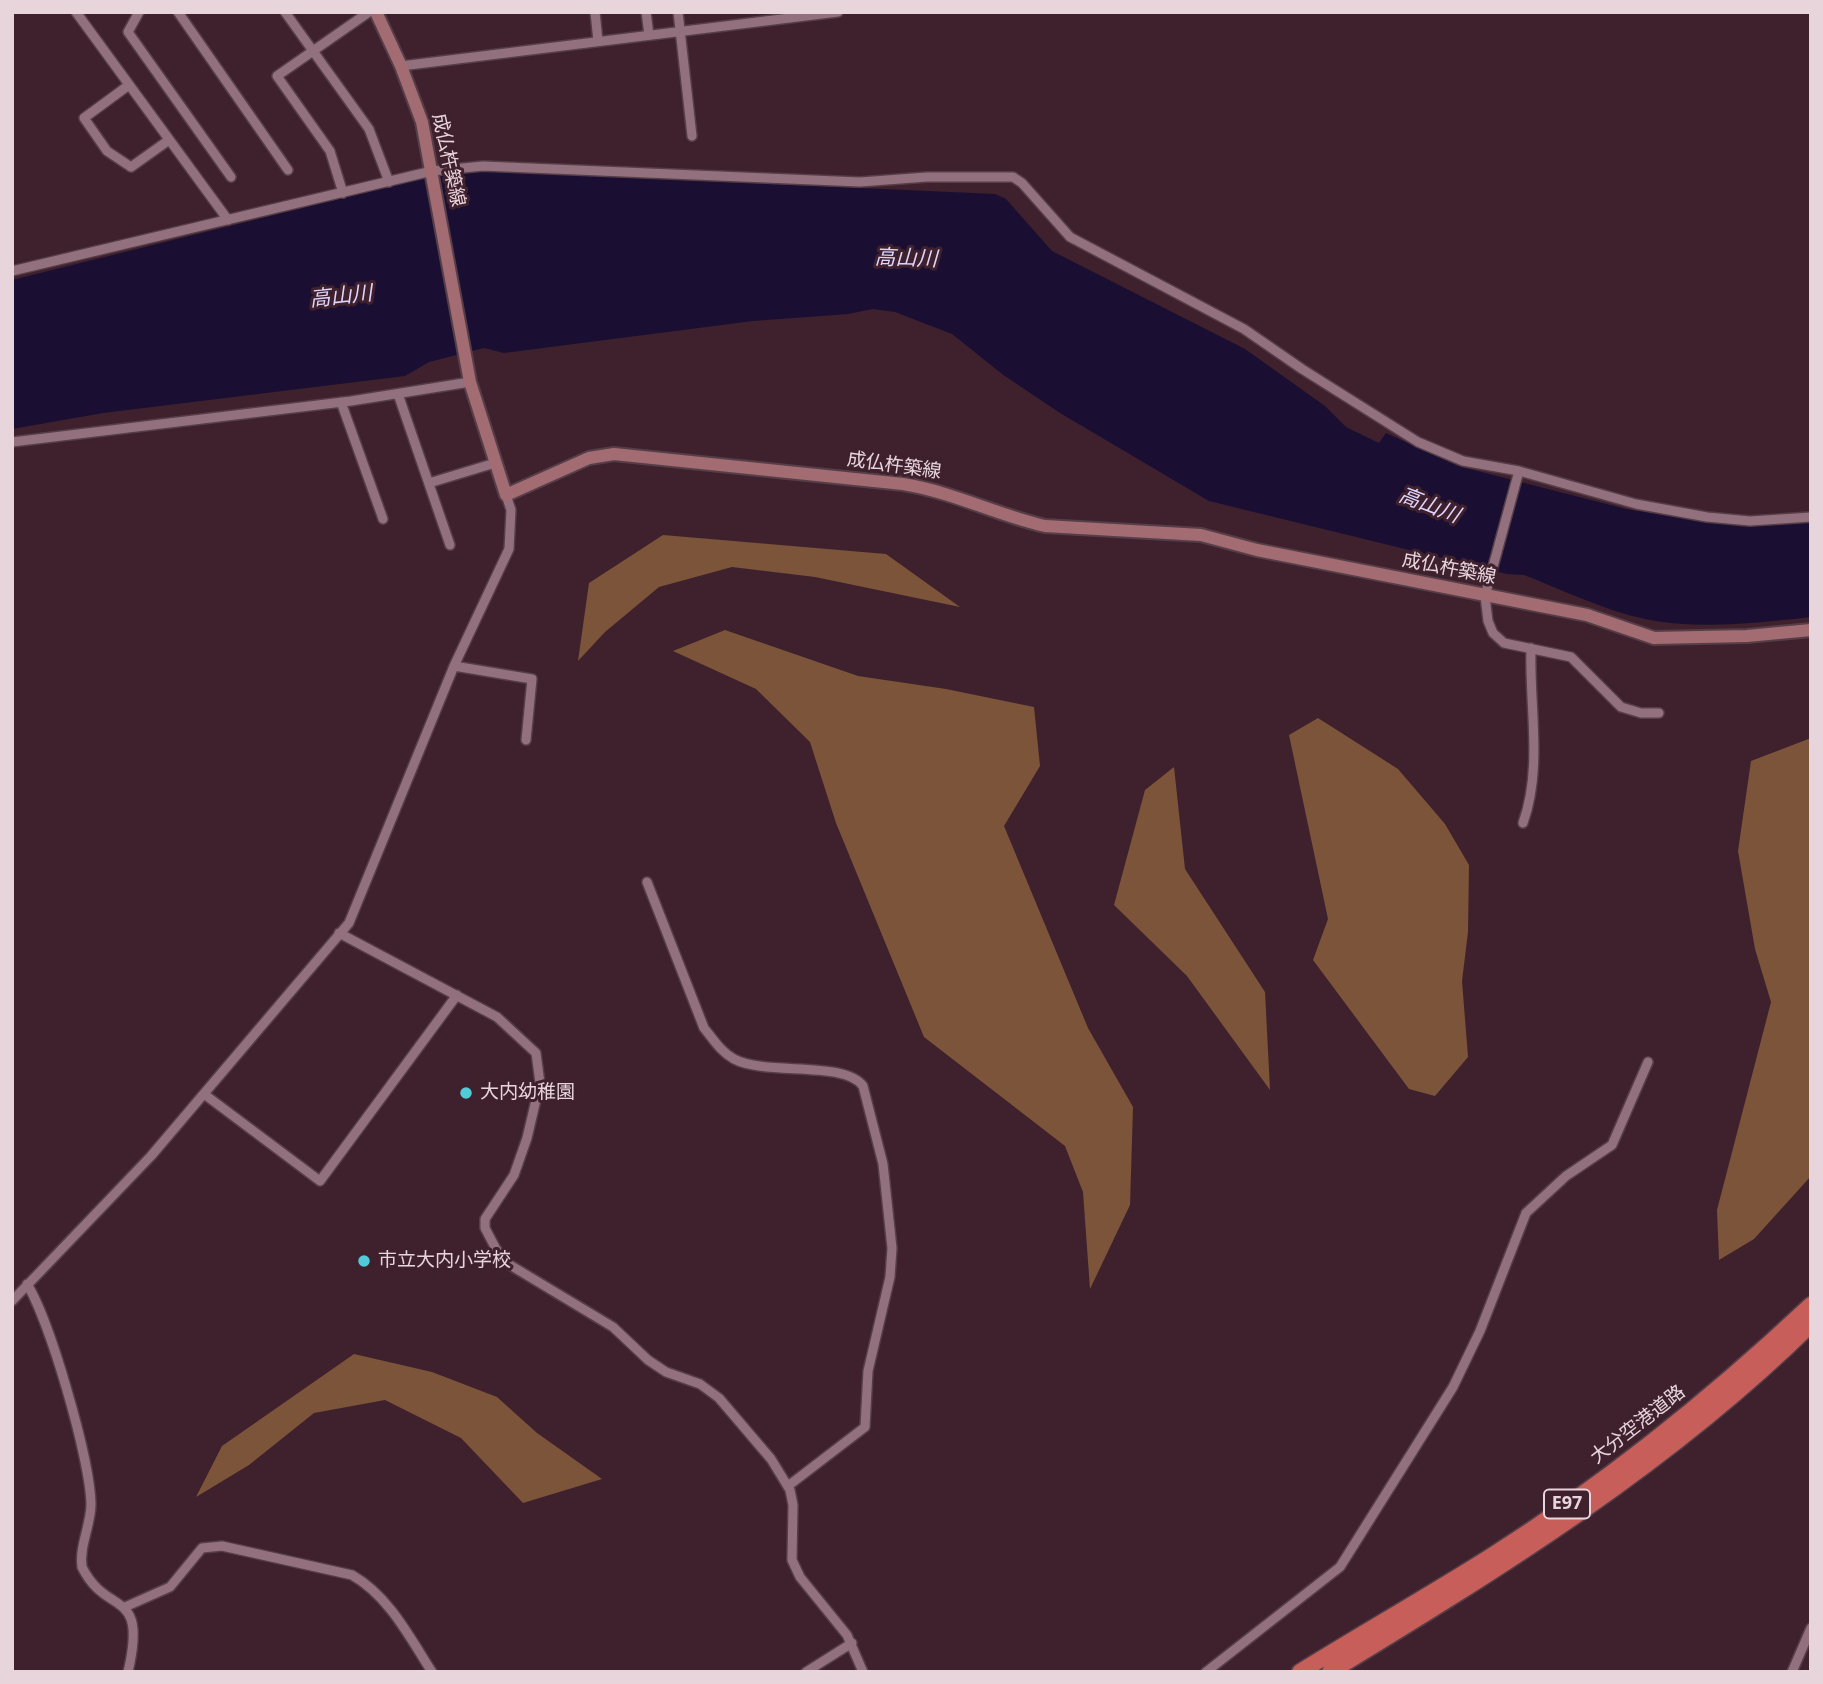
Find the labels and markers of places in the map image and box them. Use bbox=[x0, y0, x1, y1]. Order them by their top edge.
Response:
place label: 大内幼稚園 bbox=[480, 1082, 575, 1104]
marker: 大内幼稚園 bbox=[458, 1085, 474, 1101]
place label: 市立大内小学校 bbox=[378, 1250, 511, 1272]
marker: 市立大内小学校 bbox=[356, 1253, 372, 1269]

